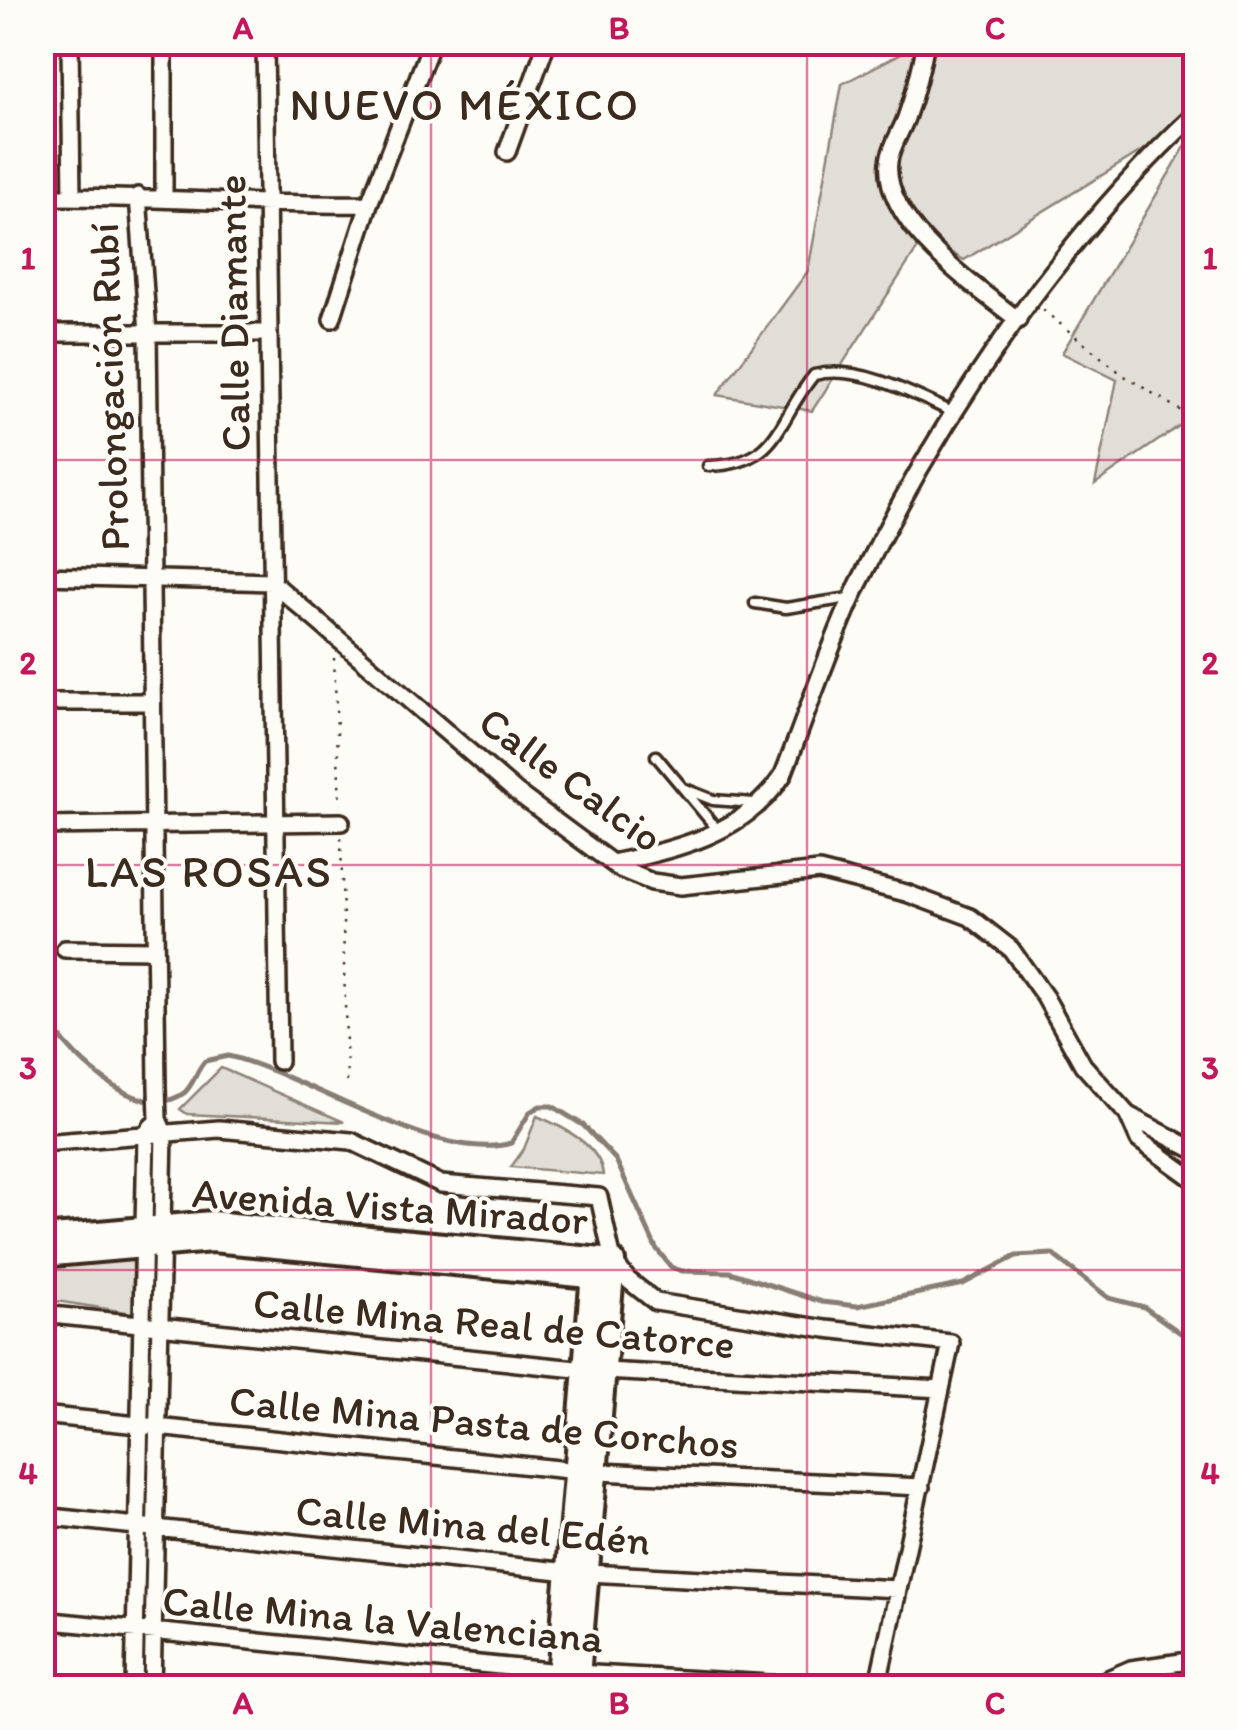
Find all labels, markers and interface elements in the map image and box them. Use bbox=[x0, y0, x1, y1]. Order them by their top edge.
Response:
text: A bbox=[232, 9, 254, 47]
text: B bbox=[609, 9, 629, 47]
text: C bbox=[985, 9, 1005, 47]
district label: NUEVO MÉXICO bbox=[289, 77, 641, 131]
street label: Calle Diamante bbox=[205, 174, 261, 452]
street label: Prolongación Rubí bbox=[78, 222, 140, 552]
text: 1 bbox=[21, 239, 36, 277]
text: 1 bbox=[1203, 239, 1218, 277]
text: 2 bbox=[20, 644, 37, 682]
text: 2 bbox=[1202, 644, 1219, 682]
street label: Calle Calcio bbox=[469, 695, 673, 863]
district label: LAS ROSAS bbox=[85, 844, 333, 898]
text: 3 bbox=[19, 1049, 37, 1087]
text: 3 bbox=[1201, 1049, 1219, 1087]
street label: Avenida Vista Mirador bbox=[190, 1167, 590, 1245]
street label: Calle Mina Real de Catorce bbox=[251, 1277, 737, 1369]
street label: Calle Mina Pasta de Corchos bbox=[227, 1374, 741, 1470]
text: 4 bbox=[18, 1454, 38, 1492]
text: 4 bbox=[1200, 1454, 1220, 1492]
street label: Calle Mina del Edén bbox=[293, 1484, 653, 1566]
street label: Calle Mina la Valenciana bbox=[160, 1574, 606, 1664]
text: A bbox=[232, 1684, 254, 1722]
text: B bbox=[609, 1684, 629, 1722]
text: C bbox=[985, 1684, 1005, 1722]

